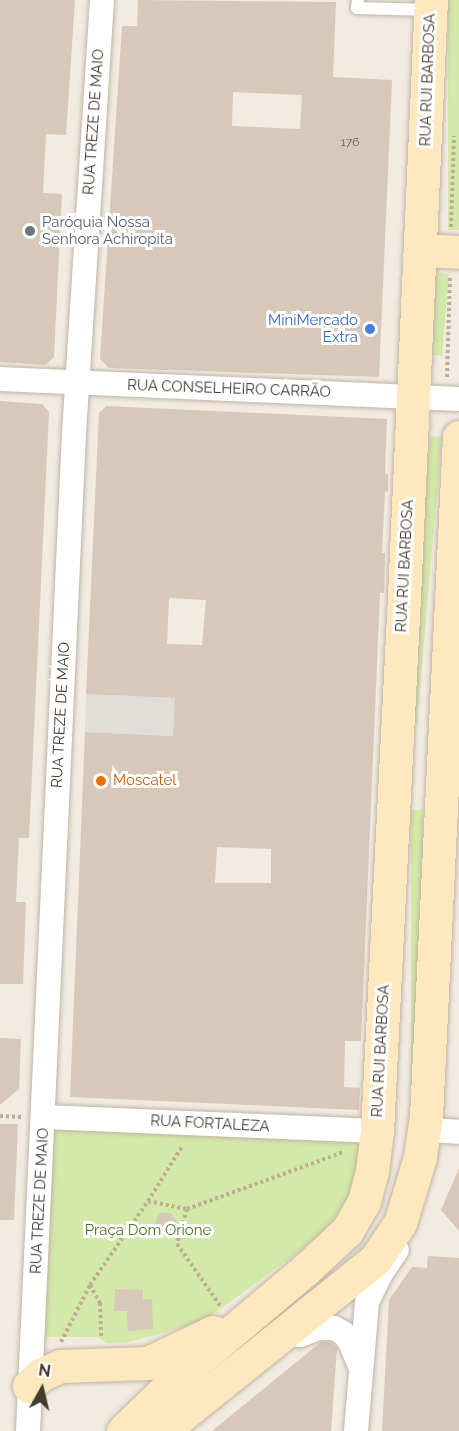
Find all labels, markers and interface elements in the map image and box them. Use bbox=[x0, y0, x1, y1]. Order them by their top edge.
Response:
street label: RUA RUI BARBOSA bbox=[417, 13, 439, 147]
street label: RUA TREZE DE MAIO bbox=[80, 48, 108, 196]
house number: 176 bbox=[341, 136, 359, 150]
place label: Paróquia Nossa Senhora Achiropita bbox=[42, 213, 173, 248]
marker: Paróquia Nossa Senhora Achiropita bbox=[23, 224, 37, 238]
place label: MiniMercado Extra bbox=[268, 311, 358, 346]
marker: MiniMercado Extra bbox=[363, 322, 377, 336]
street label: RUA CONSELHEIRO CARRÃO bbox=[127, 376, 331, 402]
street label: RUA RUI BARBOSA bbox=[393, 499, 417, 633]
street label: RUA TREZE DE MAIO bbox=[48, 641, 74, 789]
place label: Moscatel bbox=[113, 772, 176, 790]
marker: Moscatel bbox=[94, 774, 108, 788]
street label: RUA RUI BARBOSA bbox=[369, 984, 393, 1118]
street label: RUA FORTALEZA bbox=[150, 1112, 270, 1136]
street label: RUA TREZE DE MAIO bbox=[27, 1127, 53, 1275]
park label: Praça Dom Orione bbox=[85, 1222, 211, 1240]
north arrow bbox=[12, 1359, 72, 1419]
text: N bbox=[37, 1360, 52, 1381]

